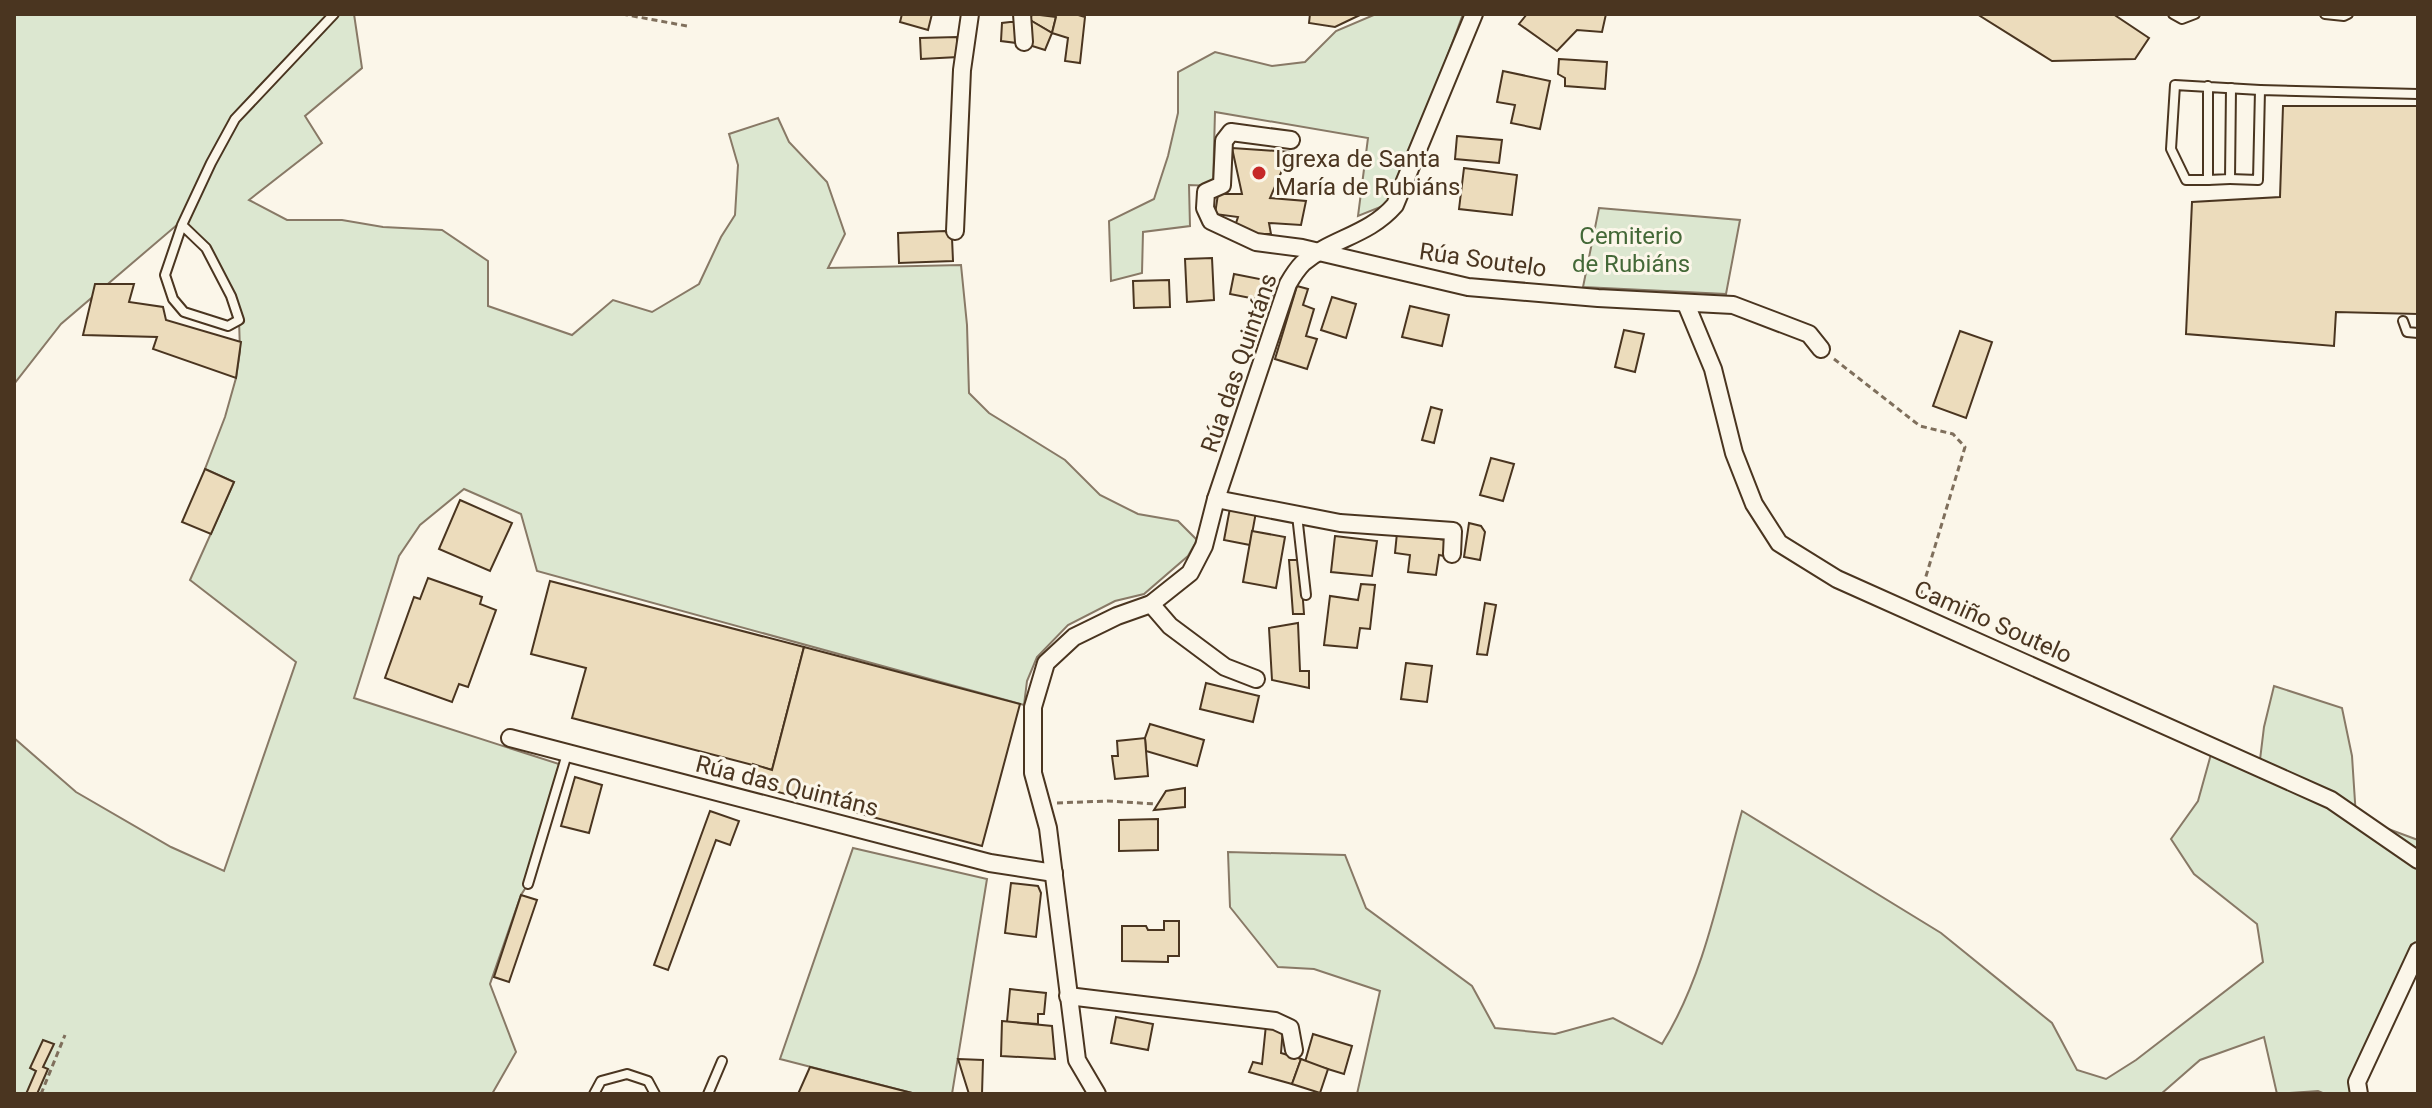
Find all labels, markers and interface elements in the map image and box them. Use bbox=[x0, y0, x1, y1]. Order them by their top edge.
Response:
place label: Igrexa de Santa María de Rubiáns bbox=[1275, 145, 1460, 201]
marker: Igrexa de Santa María de Rubiáns bbox=[1250, 164, 1268, 182]
park label: Cemiterio de Rubiáns bbox=[1572, 222, 1690, 278]
street label: Rúa Soutelo bbox=[1418, 237, 1548, 283]
street label: Rúa das Quintáns bbox=[1195, 270, 1283, 456]
street label: Camiño Soutelo bbox=[1910, 575, 2076, 669]
street label: Rúa das Quintáns bbox=[693, 750, 881, 822]

